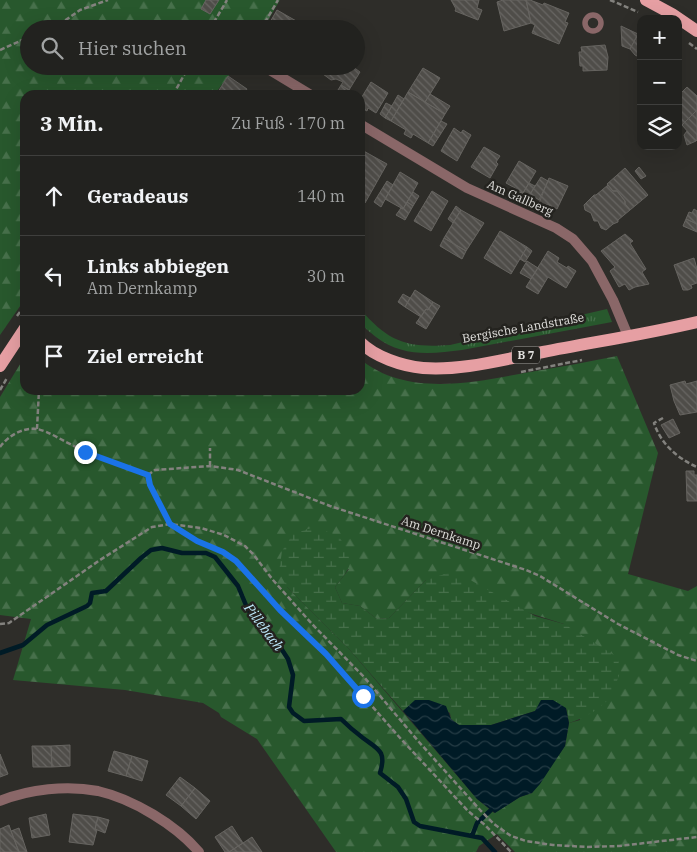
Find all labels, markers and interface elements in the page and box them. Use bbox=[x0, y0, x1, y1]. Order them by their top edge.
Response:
map controls bbox=[637, 15, 682, 150]
button: + bbox=[637, 15, 682, 60]
search box bbox=[20, 20, 365, 75]
icon: search bbox=[38, 34, 66, 62]
text: Hier suchen bbox=[78, 36, 187, 60]
button: − bbox=[637, 60, 682, 105]
button: layers bbox=[637, 105, 682, 150]
text: 3 Min. bbox=[40, 109, 103, 137]
text: Zu Fuß · 170 m bbox=[231, 113, 345, 133]
street label: Am Gallberg bbox=[485, 176, 556, 219]
icon: ahead bbox=[40, 182, 68, 210]
text: Geradeaus bbox=[87, 184, 188, 208]
text: 140 m bbox=[297, 186, 345, 206]
text: Links abbiegen bbox=[87, 254, 229, 278]
icon: left bbox=[40, 262, 68, 290]
text: 30 m bbox=[307, 266, 345, 286]
text: Am Dernkamp bbox=[87, 278, 197, 298]
street label: Bergische Landstraße bbox=[461, 309, 585, 346]
icon: arrive bbox=[40, 342, 68, 370]
text: Ziel erreicht bbox=[87, 344, 203, 368]
road number: B 7 bbox=[512, 346, 540, 364]
route end bbox=[74, 441, 97, 464]
street label: Am Dernkamp bbox=[400, 513, 483, 552]
water label: Pillebach bbox=[240, 599, 288, 655]
route start bbox=[352, 685, 375, 708]

